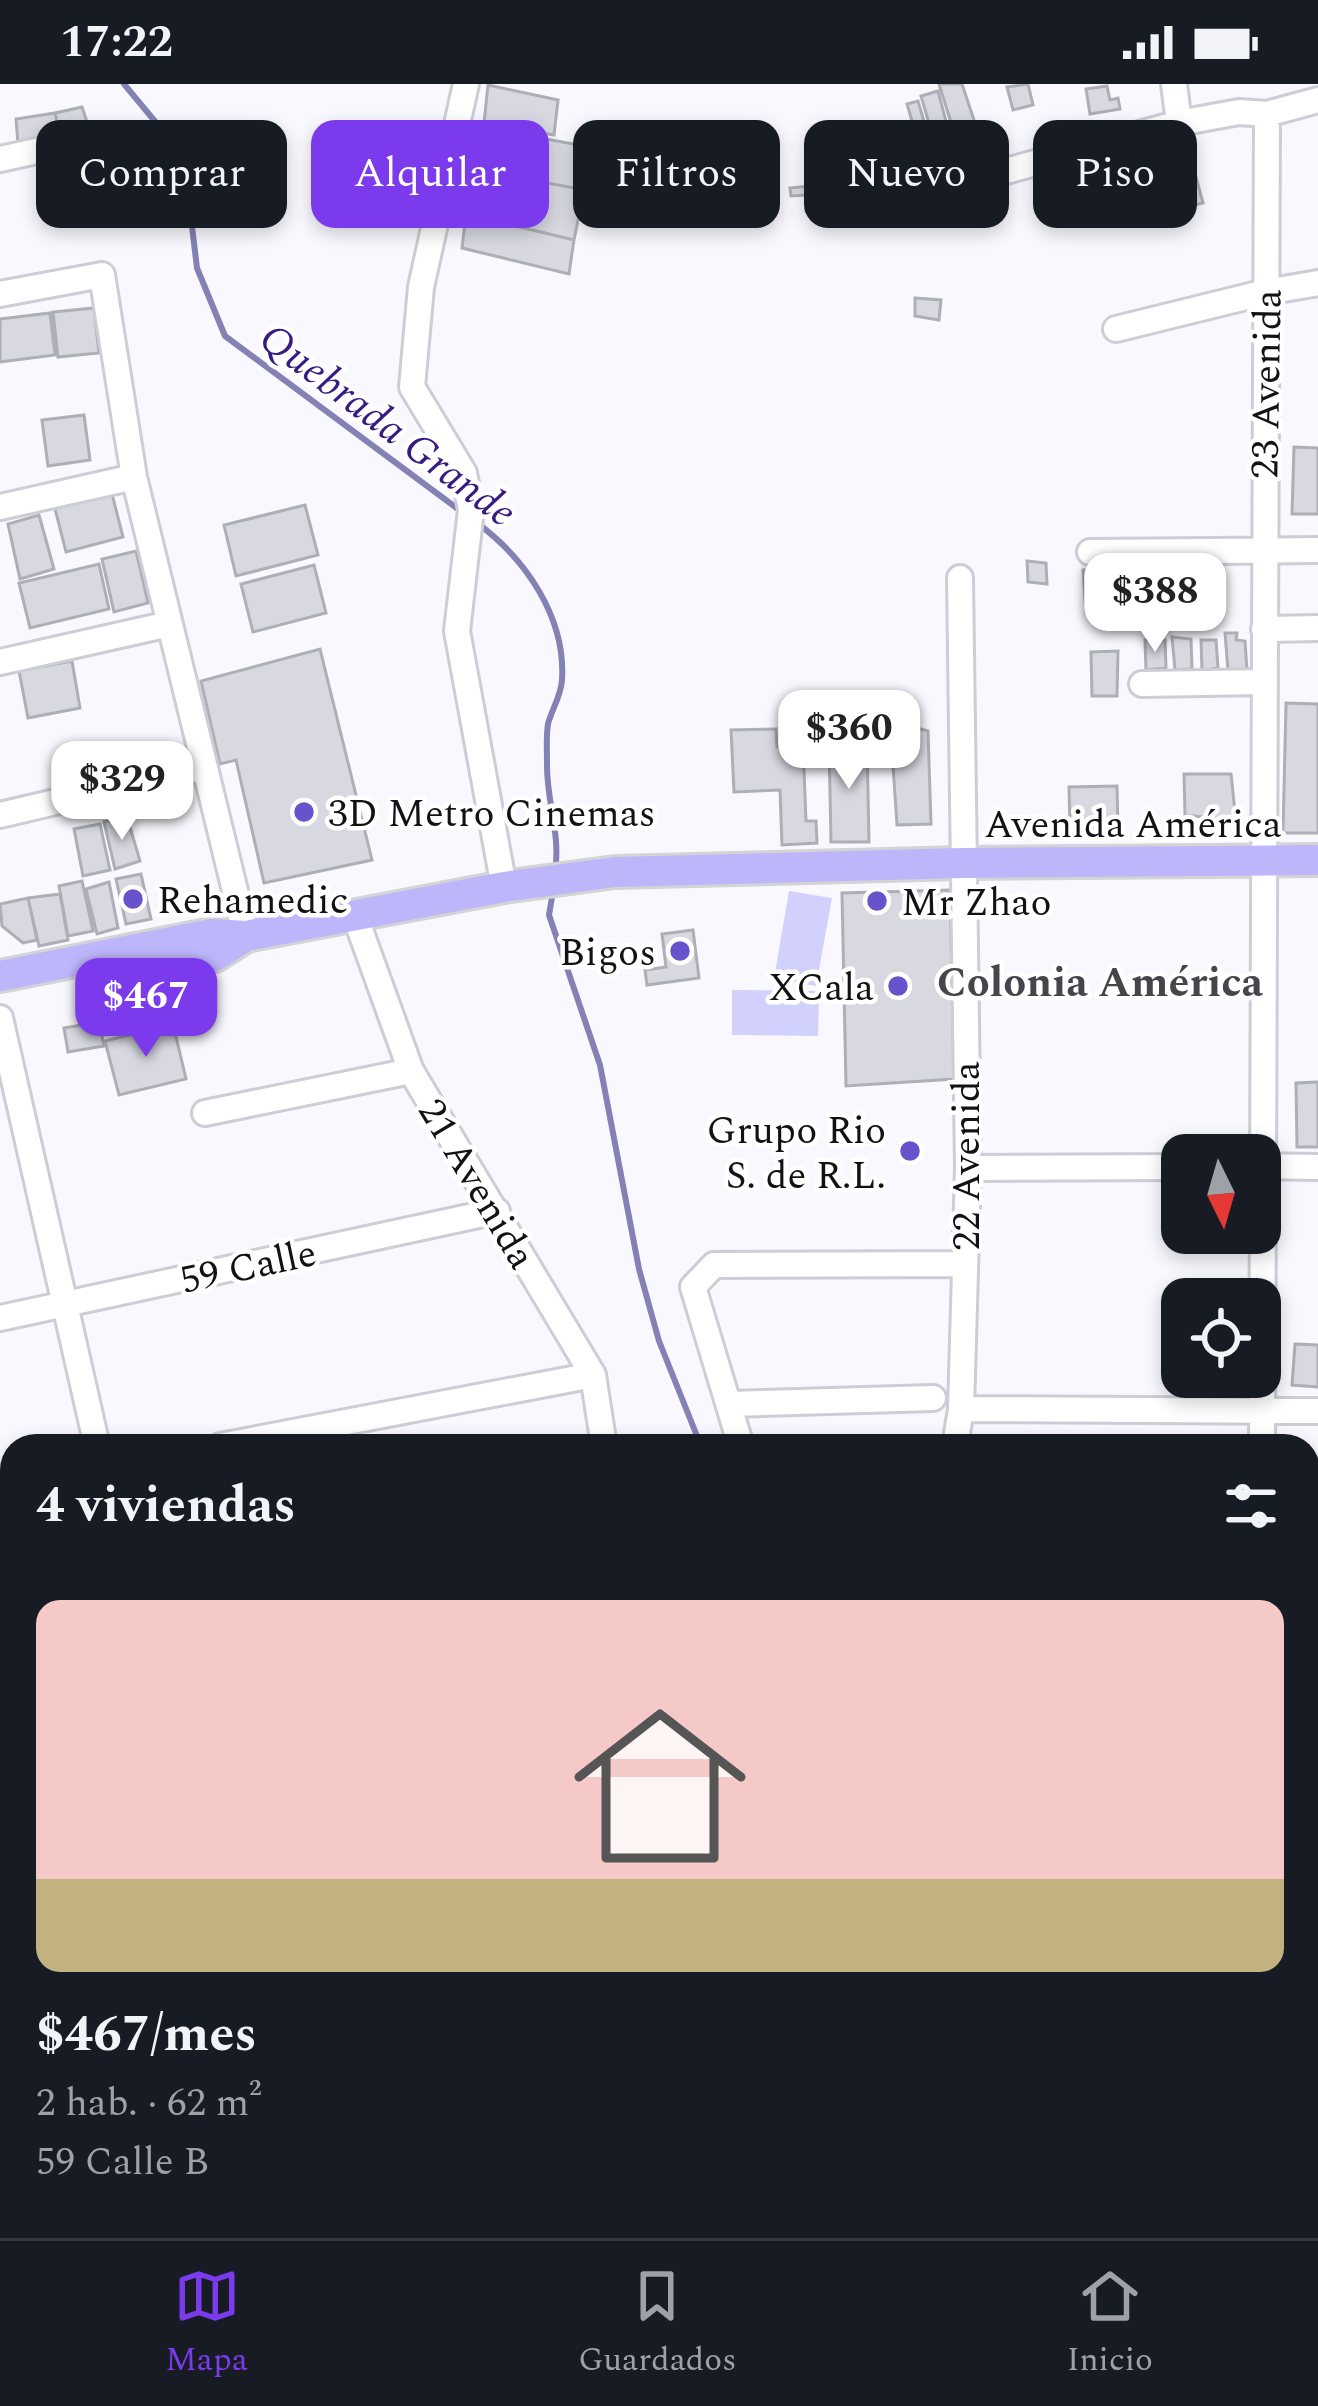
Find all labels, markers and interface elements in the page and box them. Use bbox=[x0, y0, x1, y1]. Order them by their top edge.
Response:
text: 17:22 bbox=[60, 8, 173, 77]
chip: Comprar bbox=[36, 120, 287, 228]
chip: Alquilar bbox=[311, 120, 549, 228]
chip: Filtros bbox=[573, 120, 780, 228]
chip: Nuevo bbox=[804, 120, 1009, 228]
chip: Piso bbox=[1033, 120, 1197, 228]
street label: 23 Avenida bbox=[1236, 289, 1299, 479]
water label: Quebrada Grande bbox=[245, 308, 530, 544]
pin: $388 bbox=[1084, 553, 1226, 655]
text: $388 bbox=[1111, 562, 1199, 621]
pin: $360 bbox=[778, 690, 920, 792]
text: $360 bbox=[805, 699, 893, 758]
pin: $329 bbox=[51, 741, 193, 843]
text: $329 bbox=[78, 750, 166, 809]
place label: 3D Metro Cinemas bbox=[328, 785, 656, 844]
street label: Avenida América bbox=[984, 796, 1282, 855]
marker: 3D Metro Cinemas bbox=[291, 799, 317, 825]
place label: Rehamedic bbox=[157, 872, 348, 931]
place label: Mr Zhao bbox=[901, 874, 1051, 933]
marker: Rehamedic bbox=[120, 886, 146, 912]
marker: Mr Zhao bbox=[864, 888, 890, 914]
place label: Bigos bbox=[559, 924, 656, 983]
marker: Bigos bbox=[667, 938, 693, 964]
district label: Colonia América bbox=[937, 952, 1264, 1015]
pin: $467 bbox=[75, 958, 217, 1060]
place label: XCala bbox=[769, 959, 874, 1018]
text: $467 bbox=[102, 967, 190, 1026]
marker: XCala bbox=[885, 973, 911, 999]
street label: 22 Avenida bbox=[938, 1061, 997, 1251]
street label: 21 Avenida bbox=[402, 1088, 550, 1281]
place label: Grupo Rio S. de R.L. bbox=[707, 1102, 886, 1206]
north arrow bbox=[1161, 1134, 1281, 1254]
map controls bbox=[1161, 1134, 1281, 1398]
marker: Grupo Rio S. de R.L. bbox=[897, 1138, 923, 1164]
street label: 59 Calle bbox=[175, 1224, 322, 1311]
button: locate bbox=[1161, 1278, 1281, 1398]
text: 4 viviendas bbox=[36, 1467, 296, 1545]
icon: filters bbox=[1218, 1473, 1284, 1539]
icon: home bbox=[552, 1678, 768, 1894]
text: $467/mes bbox=[36, 1996, 257, 2074]
text: 2 hab. · 62 m² bbox=[36, 2074, 262, 2133]
text: 59 Calle B bbox=[36, 2133, 209, 2192]
tab: Mapa bbox=[165, 2263, 248, 2385]
tab: Guardados bbox=[578, 2263, 736, 2385]
tab: Inicio bbox=[1067, 2263, 1153, 2385]

